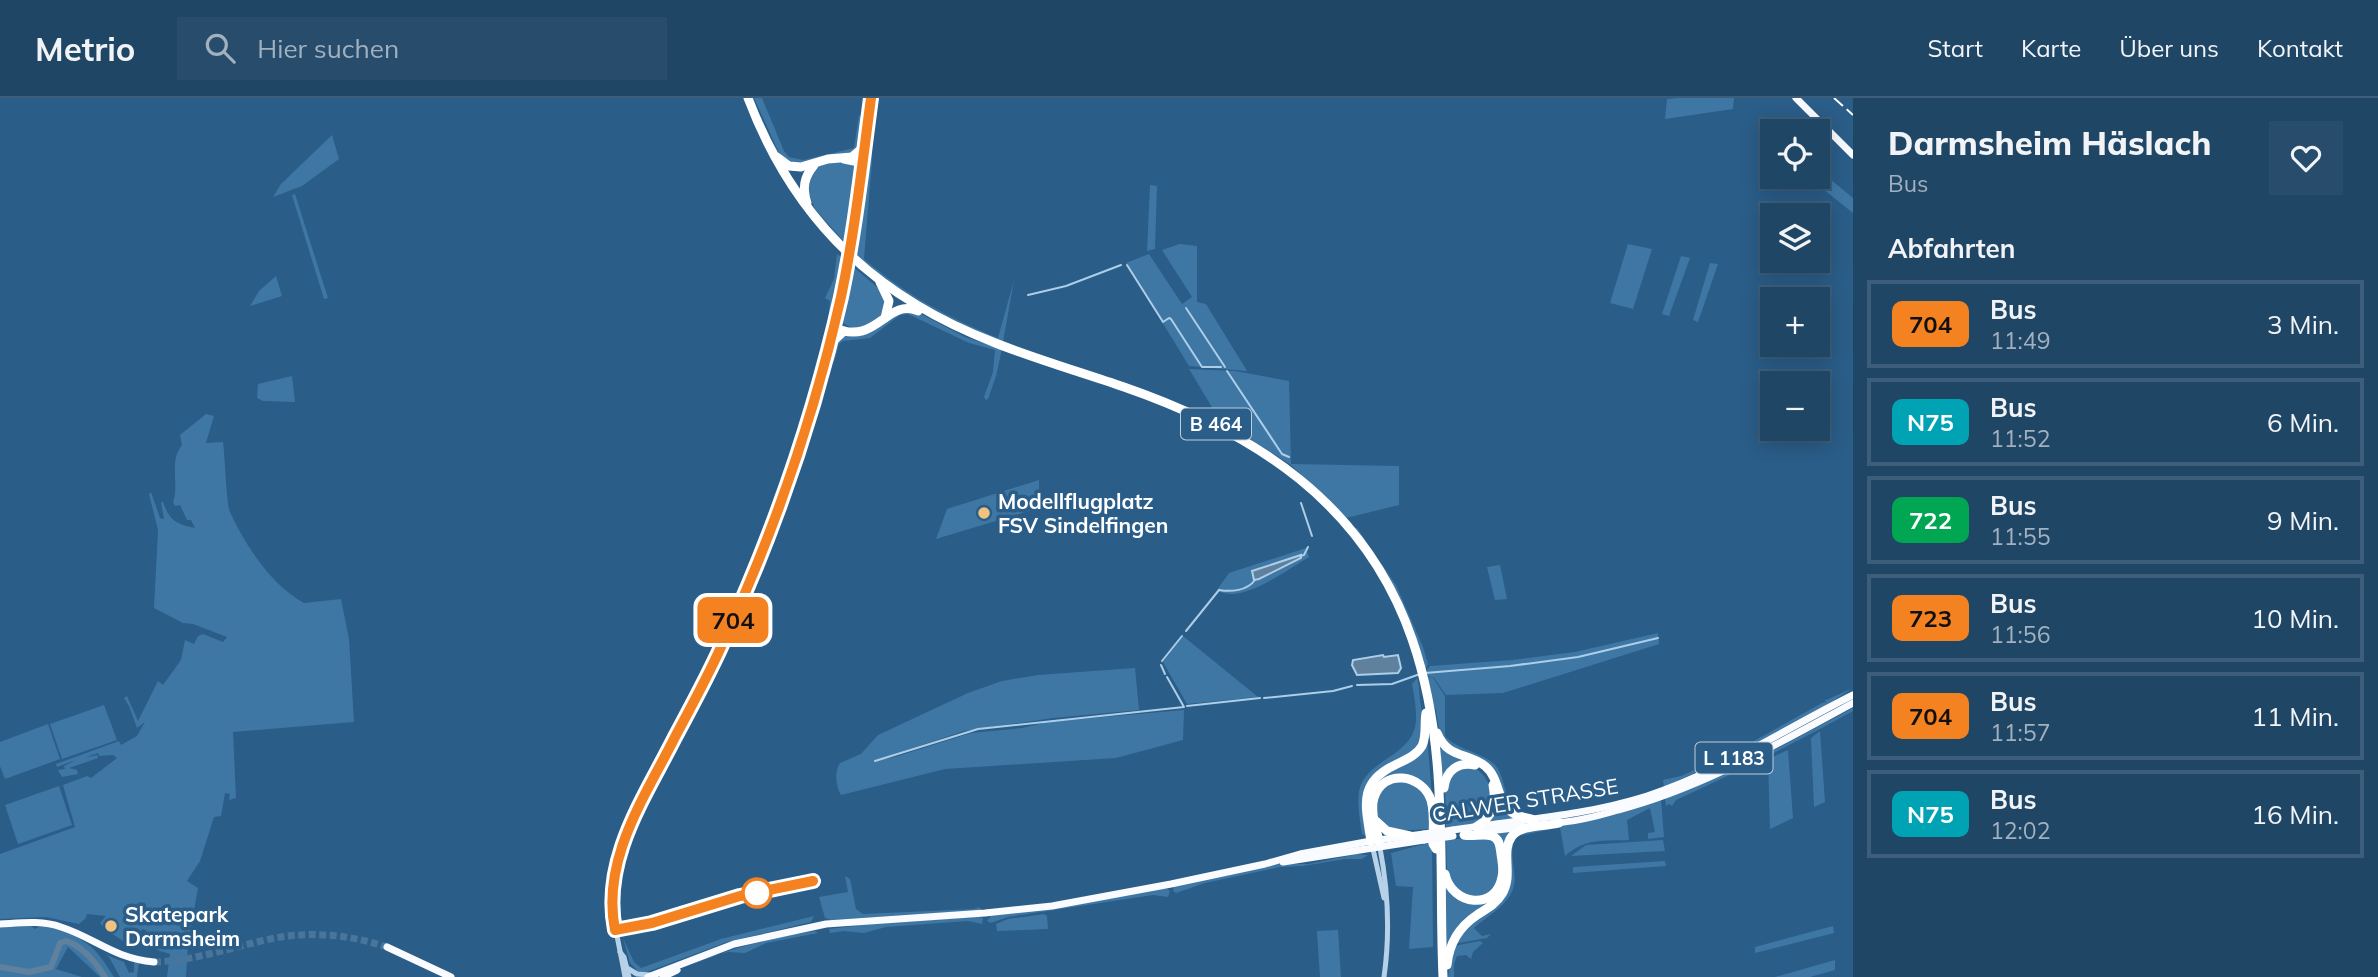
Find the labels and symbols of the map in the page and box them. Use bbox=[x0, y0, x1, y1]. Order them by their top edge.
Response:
road number: B 464 bbox=[1181, 408, 1251, 440]
place label: Modellflugplatz FSV Sindelfingen bbox=[998, 488, 1169, 538]
marker: Modellflugplatz FSV Sindelfingen bbox=[976, 505, 992, 521]
line badge: 704 bbox=[693, 597, 773, 643]
road number: L 1183 bbox=[1696, 743, 1772, 774]
street label: CALWER STRASSE bbox=[1430, 772, 1620, 828]
unlabelled marker bbox=[742, 878, 772, 908]
place label: Skatepark Darmsheim bbox=[125, 901, 240, 951]
marker: Skatepark Darmsheim bbox=[103, 918, 119, 934]

